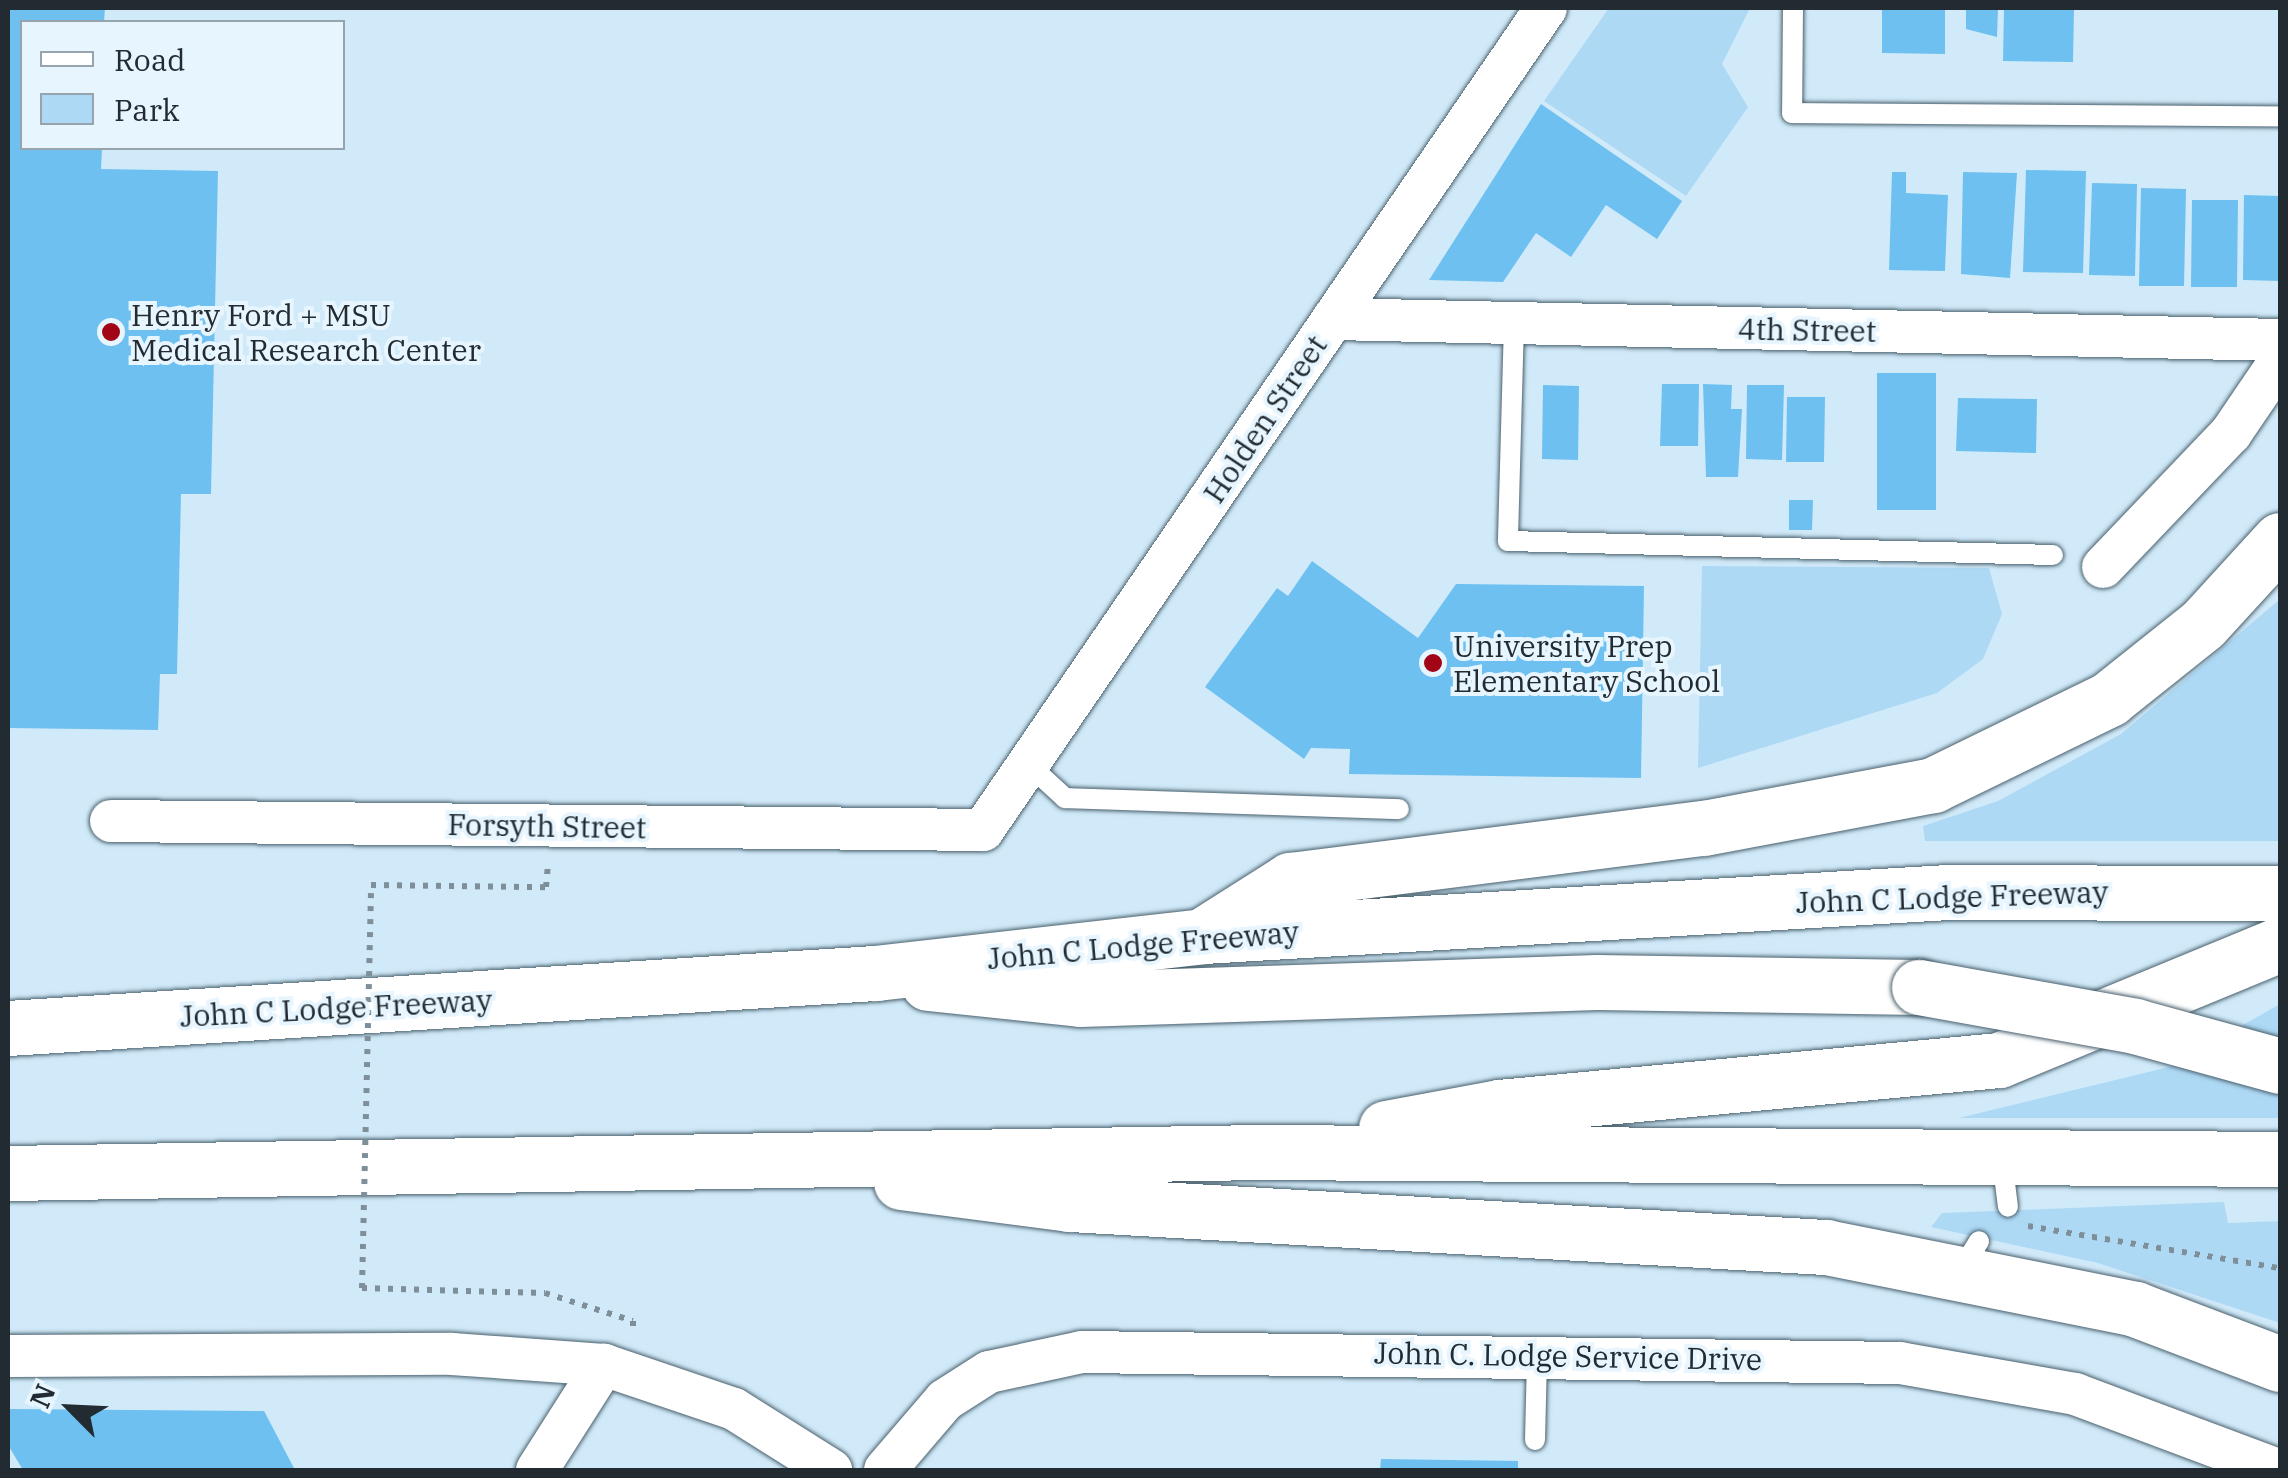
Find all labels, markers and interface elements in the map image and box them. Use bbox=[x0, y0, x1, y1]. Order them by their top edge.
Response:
legend bbox=[20, 20, 345, 150]
text: Road bbox=[114, 40, 186, 79]
text: Park bbox=[114, 90, 180, 129]
place label: Henry Ford + MSU Medical Research Center bbox=[131, 297, 481, 368]
street label: 4th Street bbox=[1737, 311, 1877, 349]
marker: Henry Ford + MSU Medical Research Center bbox=[100, 321, 122, 343]
street label: Holden Street bbox=[1196, 328, 1334, 510]
place label: University Prep Elementary School bbox=[1453, 628, 1720, 698]
marker: University Prep Elementary School bbox=[1422, 652, 1444, 674]
street label: Forsyth Street bbox=[447, 806, 647, 846]
street label: John C Lodge Freeway bbox=[1795, 874, 2109, 920]
street label: John C Lodge Freeway bbox=[986, 913, 1300, 977]
street label: John C Lodge Freeway bbox=[179, 982, 493, 1034]
street label: John C. Lodge Service Drive bbox=[1374, 1335, 1762, 1377]
north arrow bbox=[20, 1358, 120, 1458]
text: N bbox=[21, 1378, 64, 1413]

